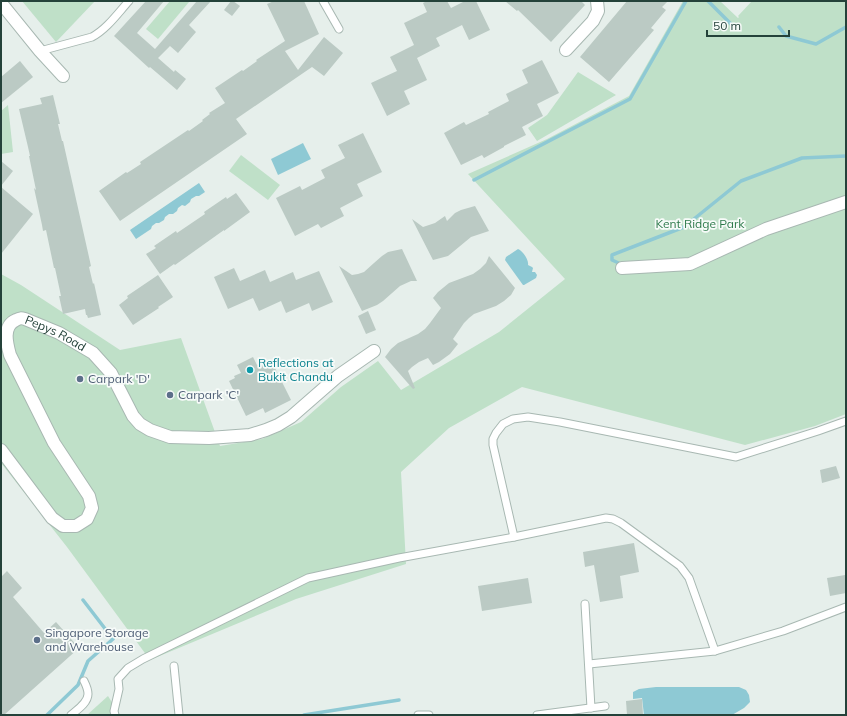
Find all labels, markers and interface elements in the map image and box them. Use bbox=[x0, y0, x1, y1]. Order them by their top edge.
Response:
scale bar bbox=[707, 12, 789, 38]
text: 50 m bbox=[713, 18, 741, 33]
park label: Kent Ridge Park bbox=[656, 216, 745, 231]
street label: Pepys Road bbox=[23, 312, 89, 354]
place label: Reflections at Bukit Chandu bbox=[258, 355, 334, 384]
marker: Reflections at Bukit Chandu bbox=[245, 365, 255, 375]
place label: Carpark 'D' bbox=[88, 371, 150, 386]
marker: Carpark 'D' bbox=[75, 374, 85, 384]
place label: Carpark 'C' bbox=[178, 387, 239, 402]
marker: Carpark 'C' bbox=[165, 390, 175, 400]
place label: Singapore Storage and Warehouse bbox=[45, 625, 149, 654]
marker: Singapore Storage and Warehouse bbox=[32, 635, 42, 645]

